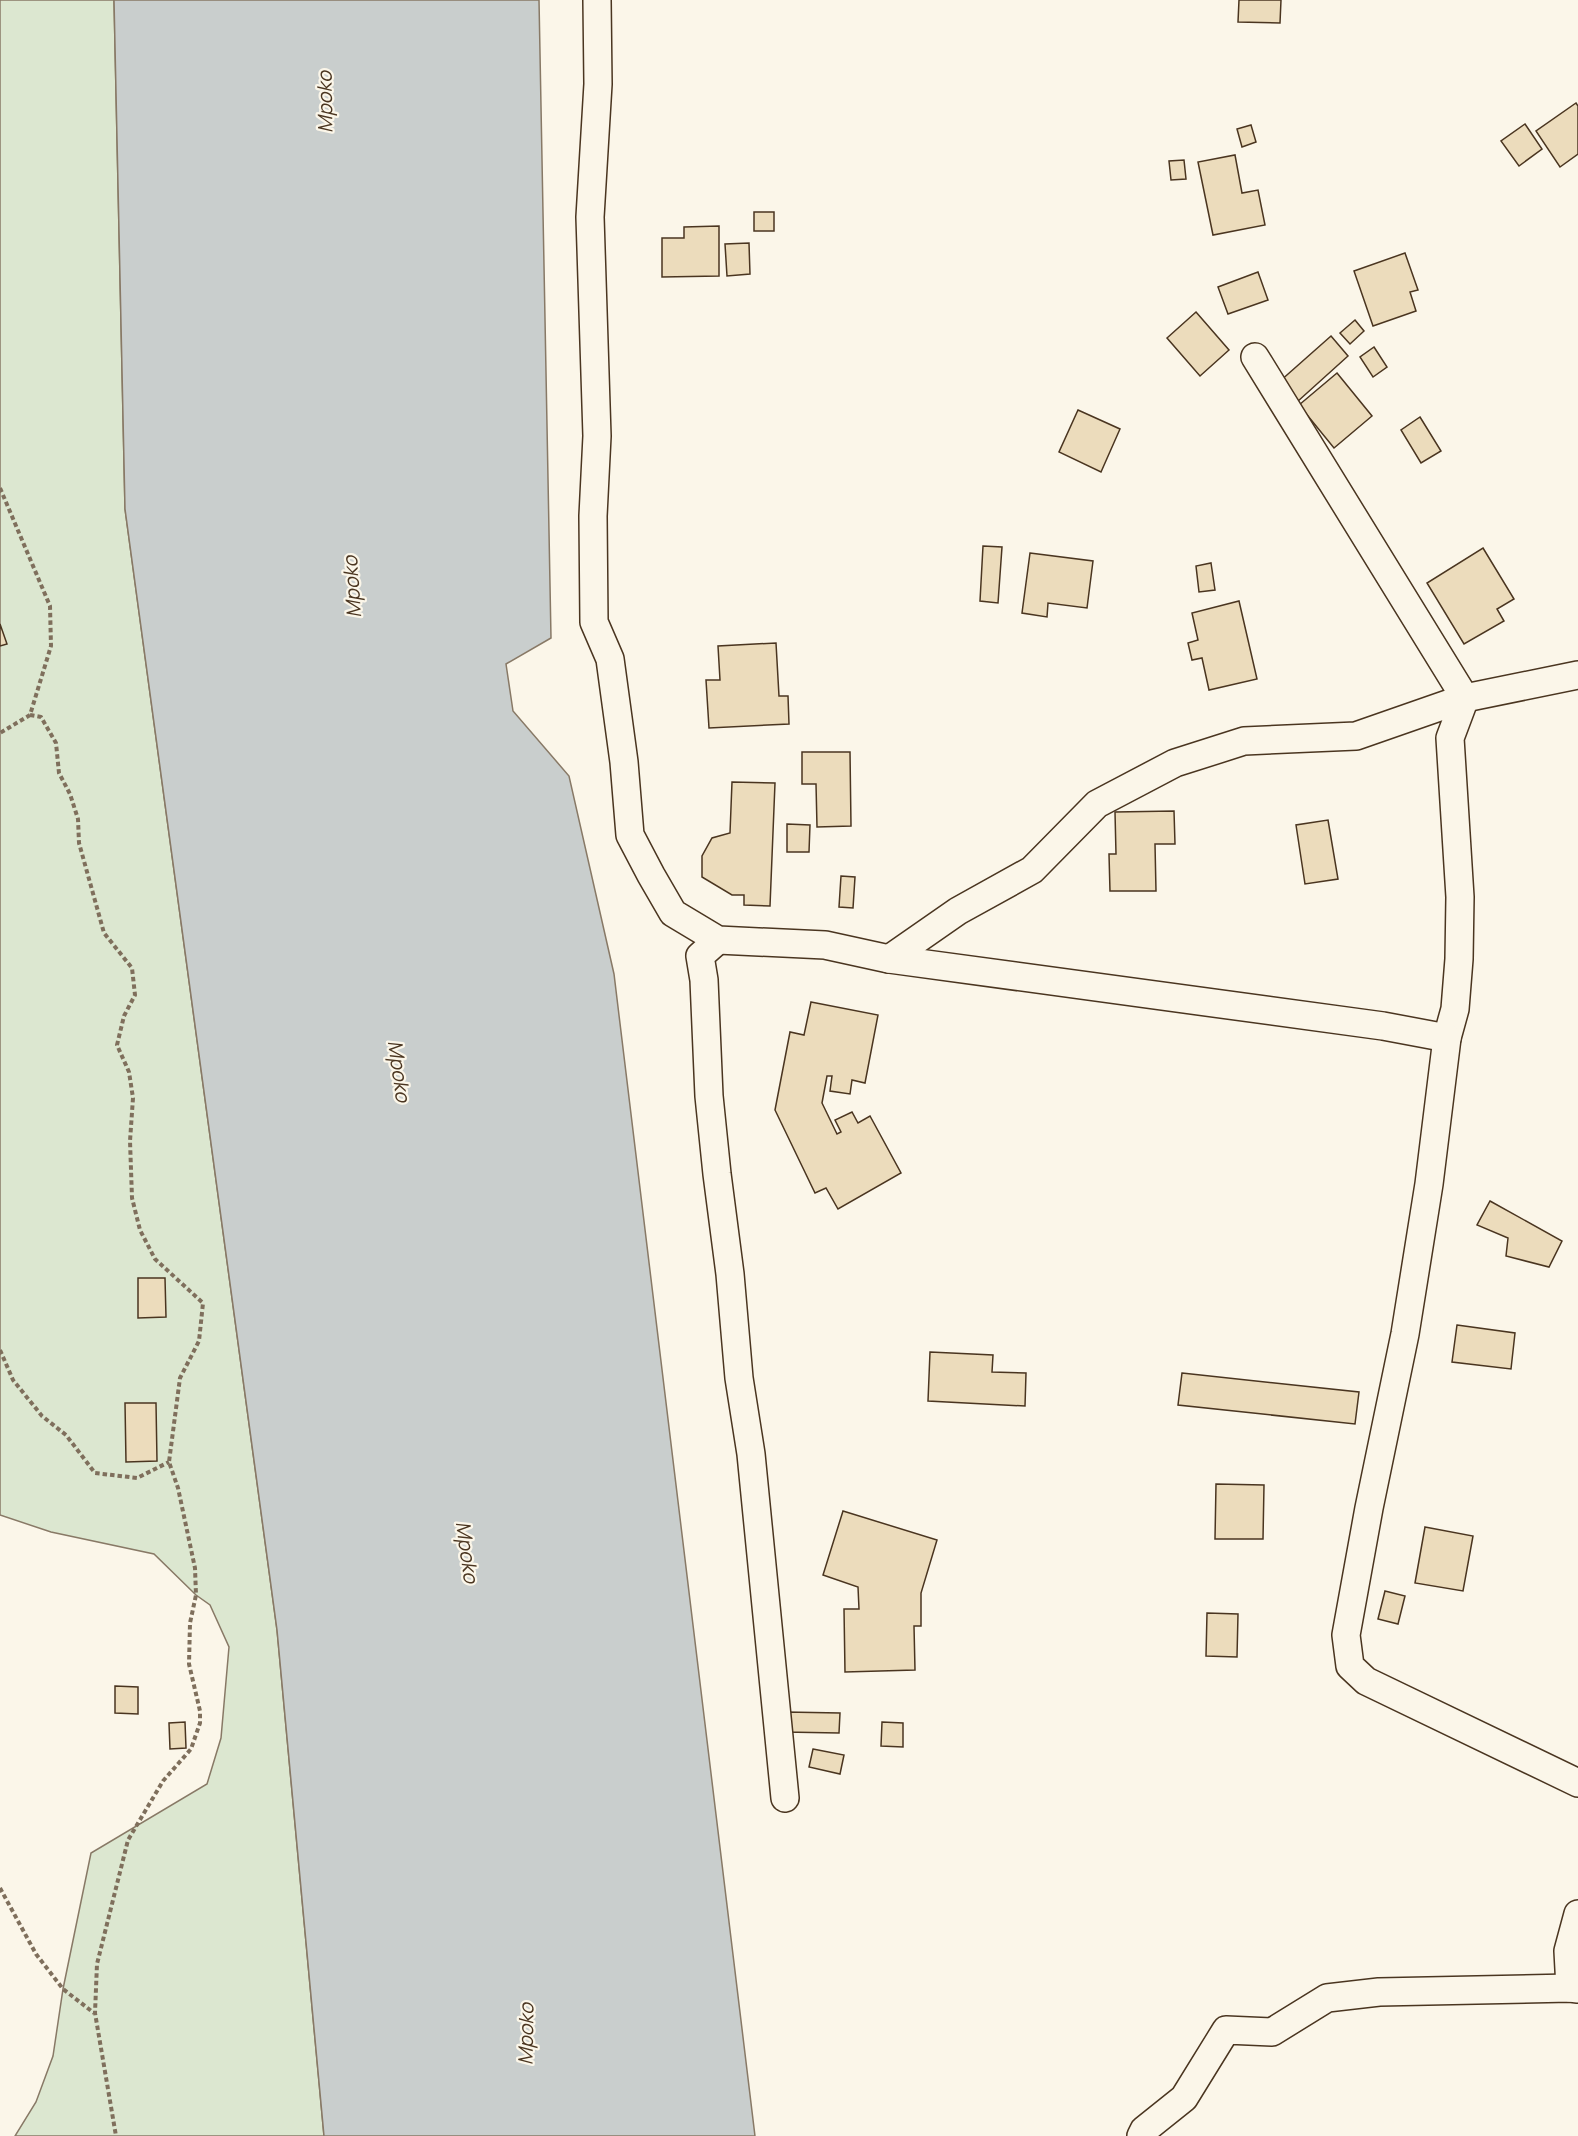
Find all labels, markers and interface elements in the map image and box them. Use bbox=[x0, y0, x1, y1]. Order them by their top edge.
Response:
water label: Mpoko bbox=[310, 70, 339, 133]
water label: Mpoko bbox=[336, 554, 367, 619]
water label: Mpoko bbox=[382, 1038, 417, 1105]
water label: Mpoko bbox=[450, 1519, 485, 1586]
water label: Mpoko bbox=[511, 2002, 540, 2065]

